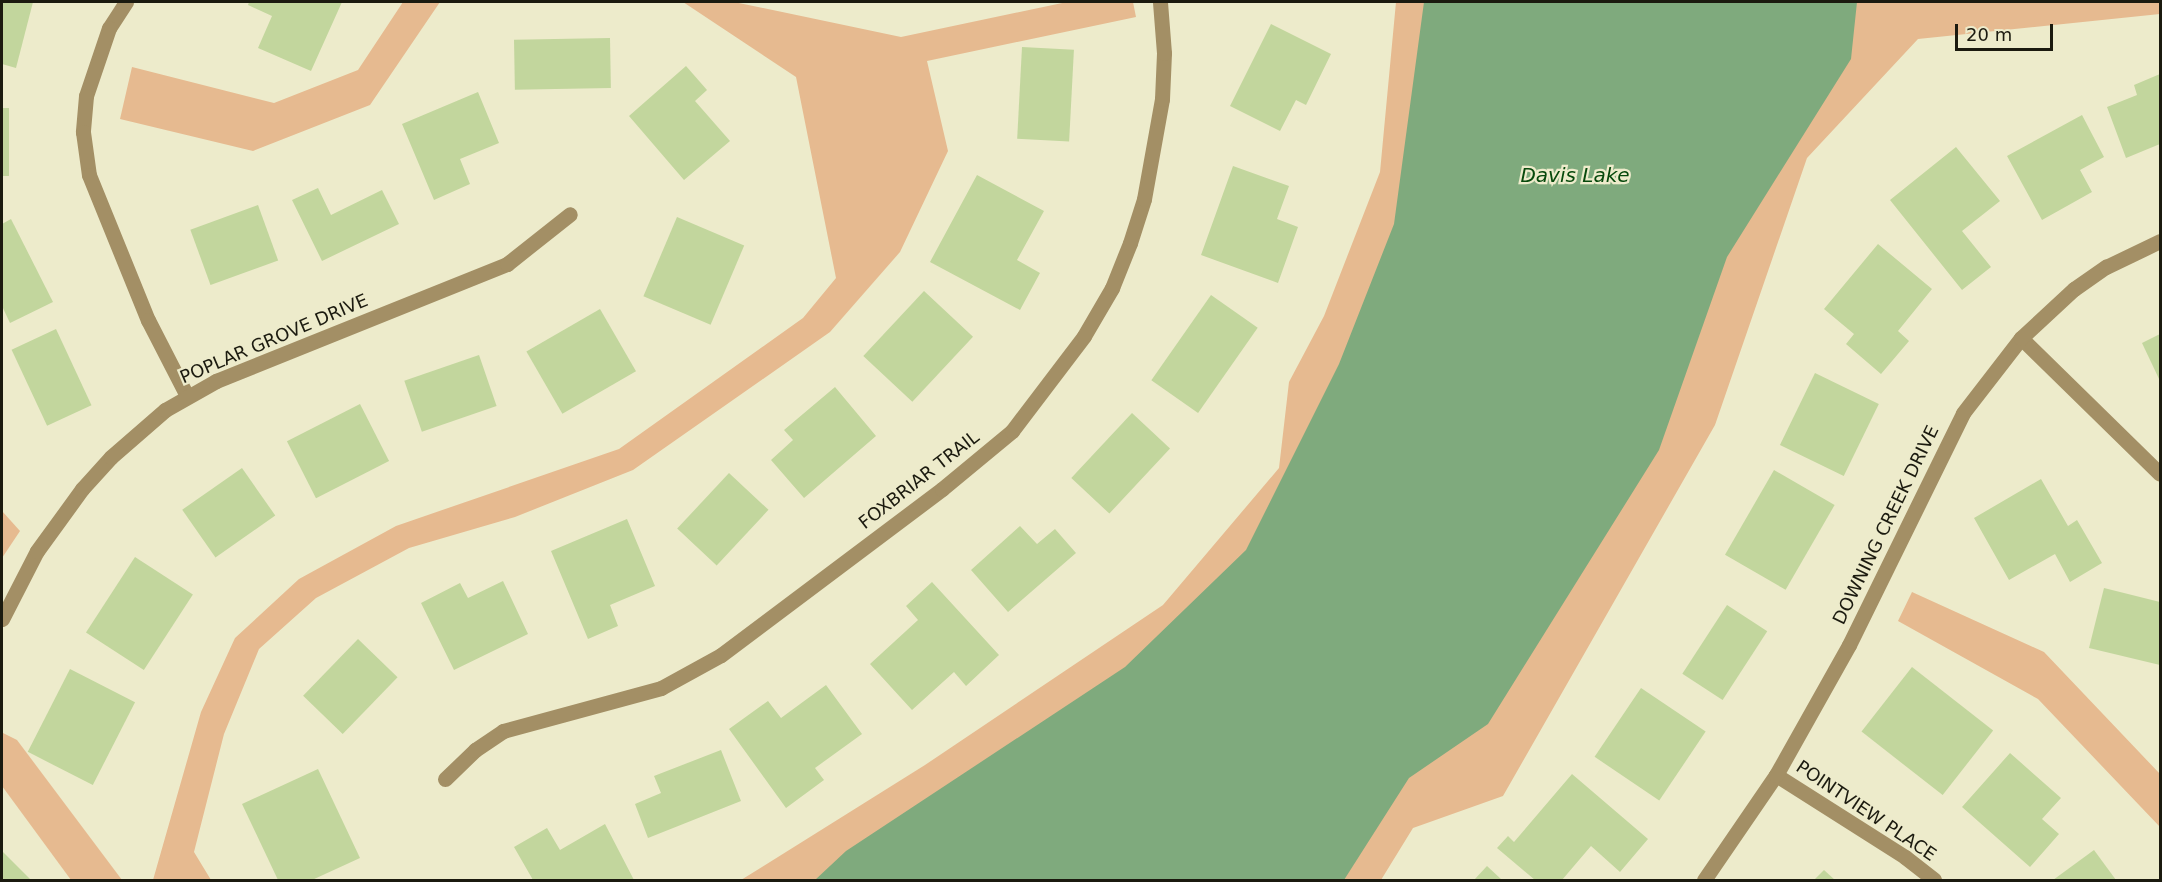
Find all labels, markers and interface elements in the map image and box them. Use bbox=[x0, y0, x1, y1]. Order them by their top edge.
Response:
scale bar bbox=[1958, 12, 2056, 50]
text: 20 m bbox=[1966, 24, 2012, 45]
water label: Davis Lake bbox=[1520, 163, 1630, 187]
street label: POPLAR GROVE DRIVE bbox=[177, 290, 371, 388]
street label: DOWNING CREEK DRIVE bbox=[1828, 422, 1944, 628]
street label: FOXBRIAR TRAIL bbox=[854, 426, 984, 534]
street label: POINTVIEW PLACE bbox=[1792, 756, 1940, 866]

